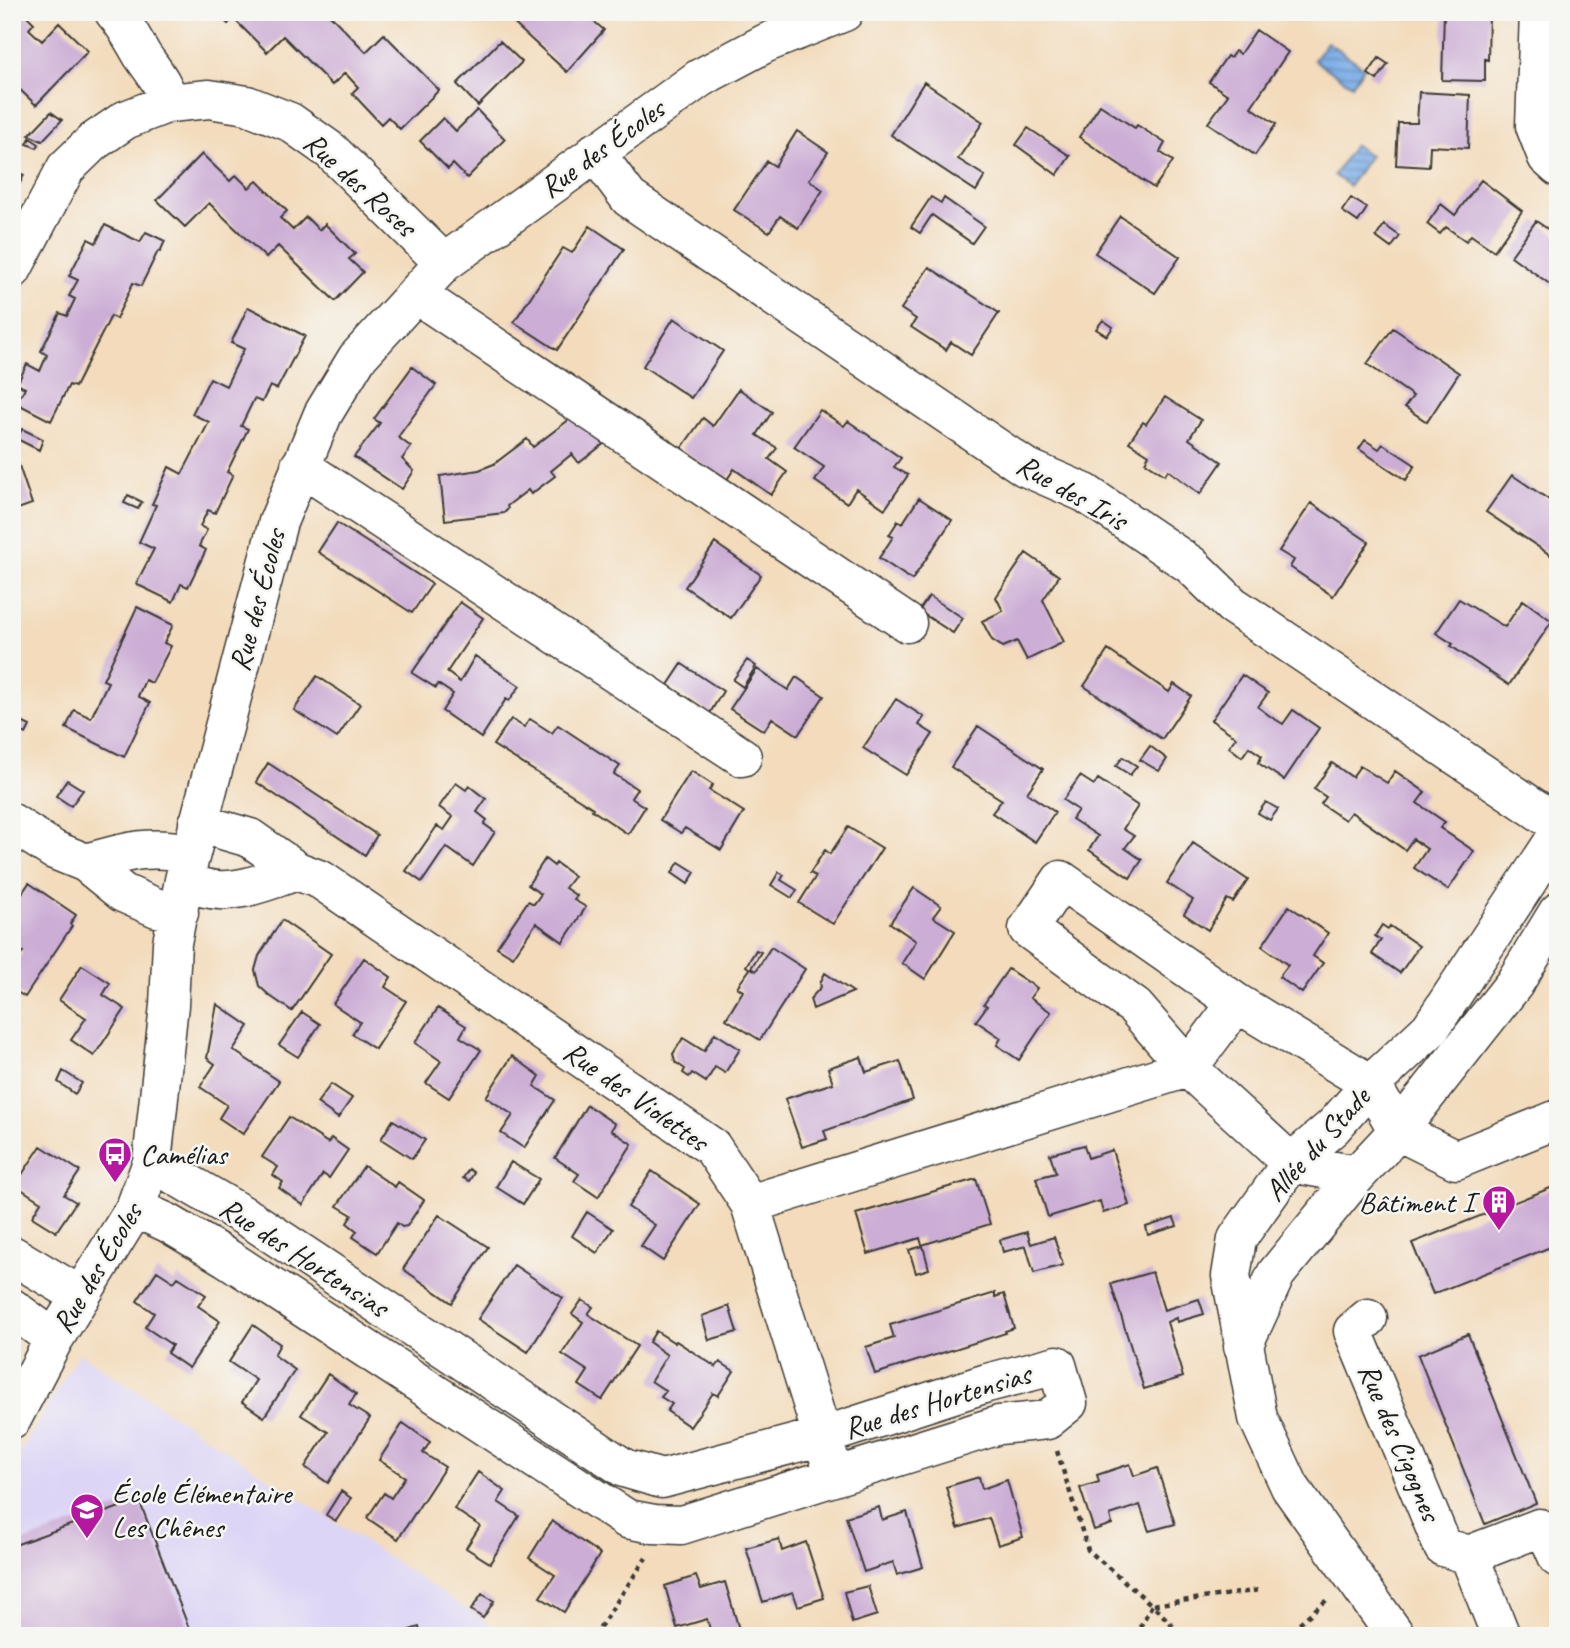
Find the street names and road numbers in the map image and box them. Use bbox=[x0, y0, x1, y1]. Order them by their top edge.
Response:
street label: Rue des Écoles bbox=[532, 88, 674, 206]
street label: Rue des Roses bbox=[296, 123, 426, 246]
street label: Rue des Iris bbox=[1010, 445, 1136, 540]
street label: Rue des Écoles bbox=[220, 522, 295, 675]
street label: Rue des Violettes bbox=[556, 1032, 718, 1161]
street label: Allée du Stade bbox=[1256, 1077, 1380, 1209]
street label: Rue des Hortensias bbox=[213, 1189, 398, 1327]
street label: Rue des Écoles bbox=[43, 1194, 152, 1340]
street label: Rue des Hortensias bbox=[839, 1354, 1037, 1447]
street label: Rue des Cigognes bbox=[1350, 1357, 1451, 1529]

